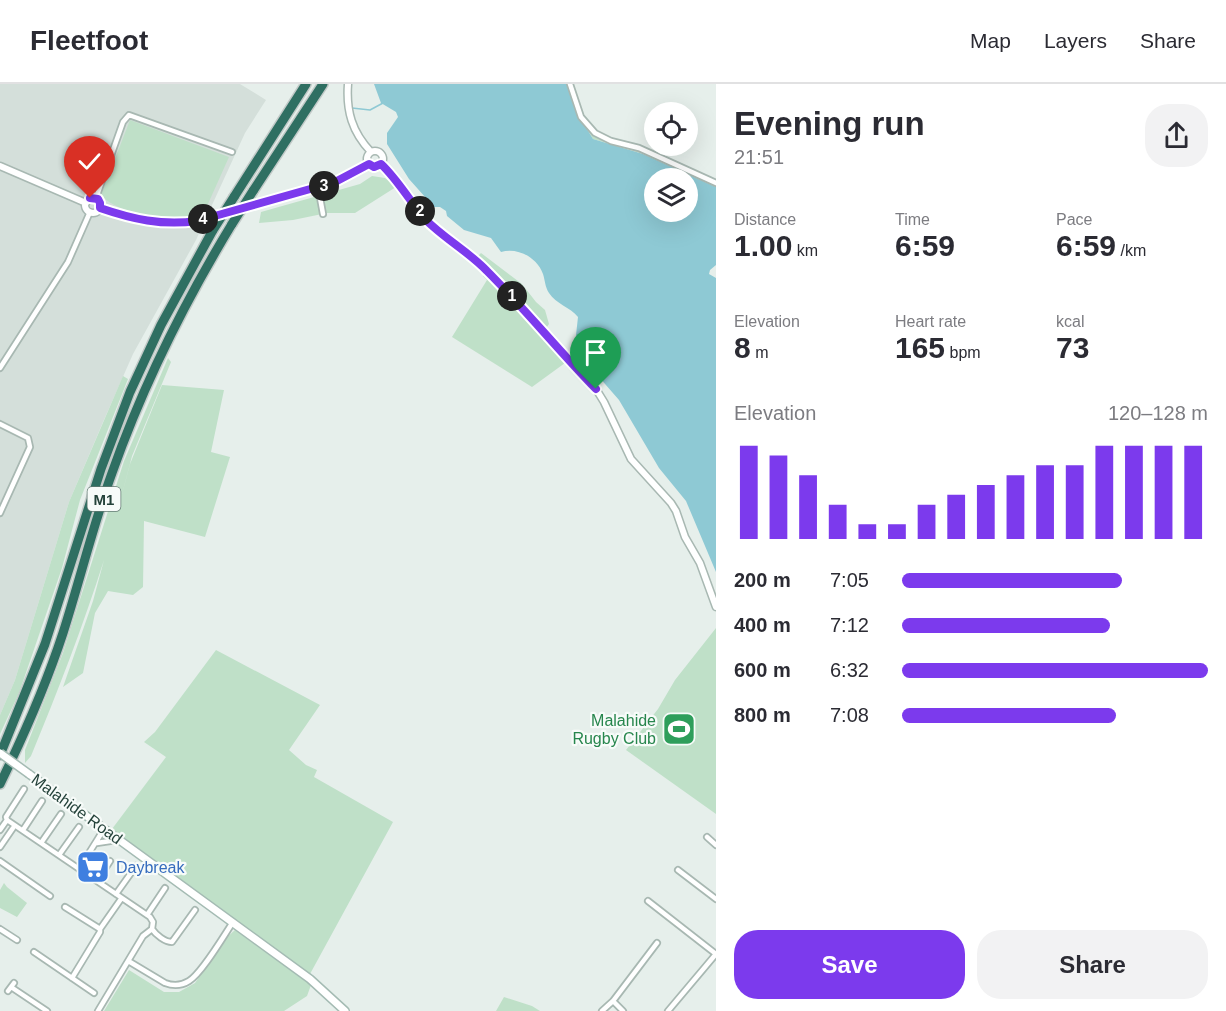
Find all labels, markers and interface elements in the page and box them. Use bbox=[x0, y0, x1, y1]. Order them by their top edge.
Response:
text: Fleetfoot bbox=[30, 25, 148, 56]
text: Map bbox=[970, 29, 1011, 52]
text: Layers bbox=[1044, 29, 1107, 52]
text: Share bbox=[1140, 29, 1196, 52]
map controls bbox=[644, 102, 698, 222]
button: locate bbox=[644, 102, 698, 156]
button: share bbox=[1145, 104, 1208, 167]
text: Evening run bbox=[734, 105, 925, 142]
pin bbox=[64, 136, 115, 198]
icon: check bbox=[73, 145, 106, 178]
text: 21:51 bbox=[734, 146, 784, 168]
button: layers bbox=[644, 168, 698, 222]
pin: 3 bbox=[309, 171, 339, 201]
text: 3 bbox=[320, 177, 328, 194]
pin: 2 bbox=[405, 196, 435, 226]
text: 2 bbox=[416, 202, 424, 219]
pin: 4 bbox=[188, 204, 218, 234]
text: 4 bbox=[199, 210, 207, 227]
text: Distance bbox=[734, 211, 796, 228]
text: Time bbox=[895, 211, 930, 228]
text: Pace bbox=[1056, 211, 1092, 228]
text: 1.00 bbox=[734, 229, 792, 262]
text: 6:59 bbox=[895, 229, 955, 262]
text: 6:59 bbox=[1056, 229, 1116, 262]
text: km bbox=[792, 242, 818, 259]
text: /km bbox=[1116, 242, 1146, 259]
pin: 1 bbox=[497, 281, 527, 311]
text: 1 bbox=[508, 287, 516, 304]
text: Elevation bbox=[734, 313, 800, 330]
text: Heart rate bbox=[895, 313, 966, 330]
text: kcal bbox=[1056, 313, 1084, 330]
pin bbox=[570, 327, 621, 389]
text: 8 bbox=[734, 331, 751, 364]
text: 165 bbox=[895, 331, 945, 364]
text: 73 bbox=[1056, 331, 1089, 364]
icon: arrive bbox=[579, 336, 612, 369]
text: m bbox=[751, 344, 768, 361]
text: bpm bbox=[945, 344, 981, 361]
text: Elevation bbox=[734, 402, 816, 424]
text: 120–128 m bbox=[1108, 402, 1208, 424]
road number: M1 bbox=[88, 487, 120, 511]
text: 200 m bbox=[734, 569, 791, 591]
text: 7:05 bbox=[830, 569, 869, 591]
text: 400 m bbox=[734, 614, 791, 636]
text: 7:12 bbox=[830, 614, 869, 636]
text: 600 m bbox=[734, 659, 791, 681]
text: 6:32 bbox=[830, 659, 869, 681]
text: 800 m bbox=[734, 704, 791, 726]
text: 7:08 bbox=[830, 704, 869, 726]
sports icon: Malahide Rugby Club bbox=[661, 711, 697, 747]
place label: Malahide Rugby Club bbox=[572, 712, 656, 747]
street label: Malahide Road bbox=[28, 770, 126, 848]
supermarket icon: Daybreak bbox=[75, 849, 111, 885]
place label: Daybreak bbox=[116, 859, 185, 876]
button: Save bbox=[734, 930, 965, 999]
button: Share bbox=[977, 930, 1208, 999]

